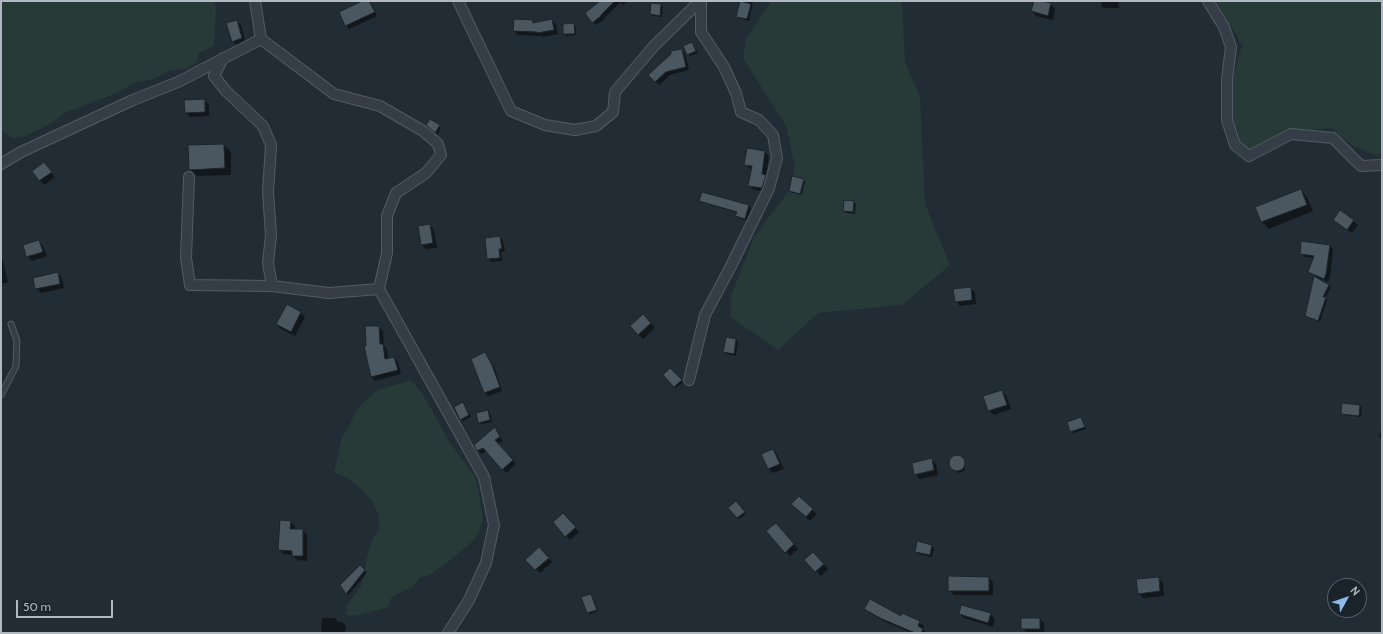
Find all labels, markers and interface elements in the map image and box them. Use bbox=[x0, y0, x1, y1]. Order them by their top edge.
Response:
north arrow bbox=[1327, 578, 1367, 618]
text: N bbox=[1348, 583, 1363, 598]
scale bar bbox=[18, 592, 115, 618]
text: 50 m bbox=[23, 599, 51, 614]

